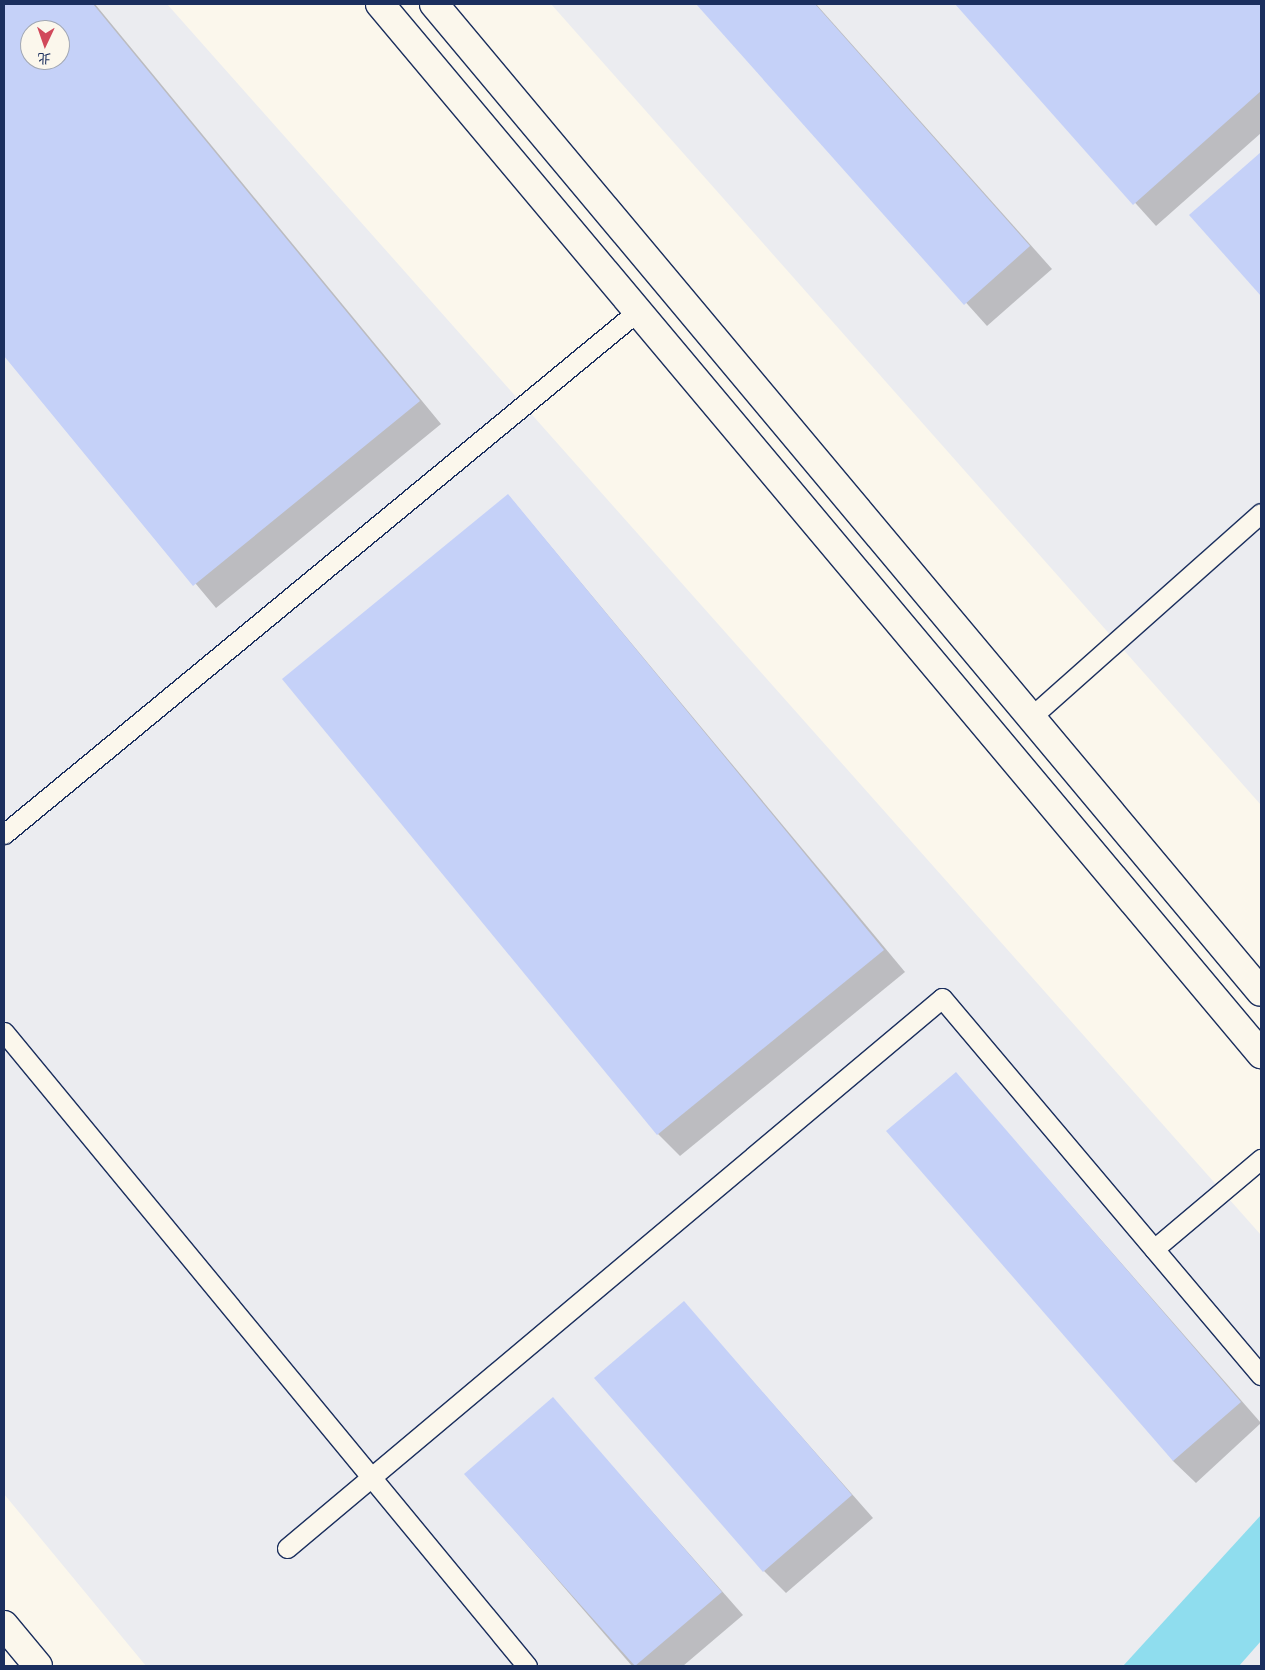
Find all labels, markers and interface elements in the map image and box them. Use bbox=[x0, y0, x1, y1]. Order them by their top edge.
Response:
north arrow bbox=[20, 20, 70, 70]
text: 北 bbox=[37, 50, 52, 69]

